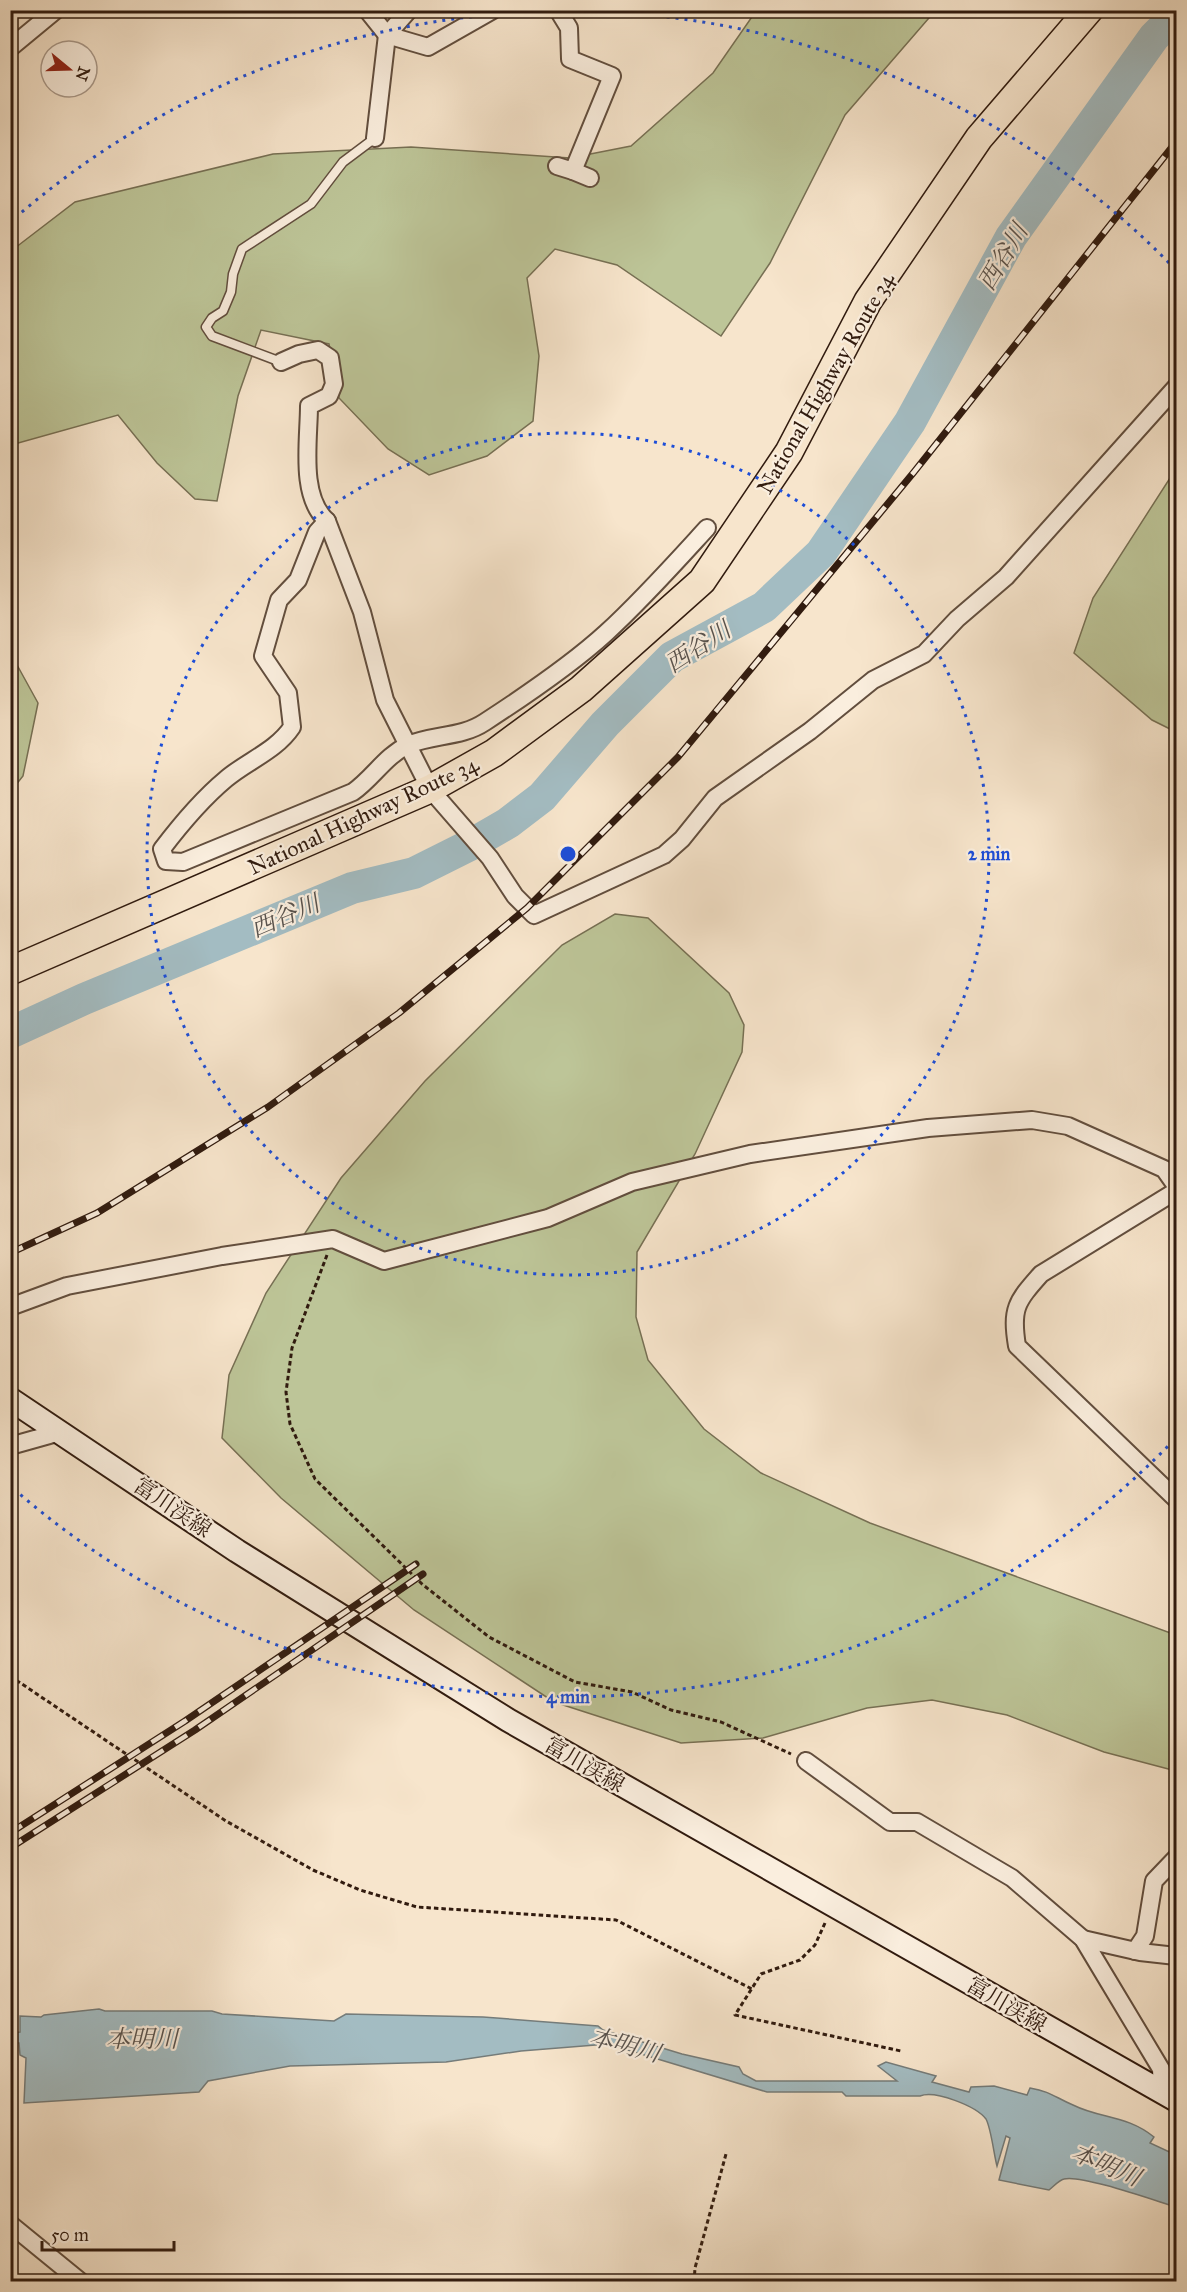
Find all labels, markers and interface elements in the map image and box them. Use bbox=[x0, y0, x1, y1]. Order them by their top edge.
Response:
north arrow bbox=[39, 39, 99, 99]
text: N bbox=[71, 64, 94, 84]
water label: 西谷川 bbox=[972, 216, 1036, 296]
street label: National Highway Route 34 bbox=[751, 267, 900, 499]
water label: 西谷川 bbox=[660, 613, 739, 679]
street label: National Highway Route 34 bbox=[244, 750, 483, 881]
text: 2 min bbox=[968, 843, 1011, 865]
centre of rings bbox=[558, 844, 578, 864]
water label: 西谷川 bbox=[246, 887, 327, 944]
street label: 富川渓線 bbox=[129, 1472, 217, 1543]
text: 4 min bbox=[546, 1686, 590, 1709]
street label: 富川渓線 bbox=[540, 1731, 630, 1798]
street label: 富川渓線 bbox=[962, 1971, 1052, 2038]
water label: 本明川 bbox=[586, 2021, 667, 2070]
water label: 本明川 bbox=[106, 2024, 181, 2054]
water label: 本明川 bbox=[1067, 2137, 1148, 2194]
scale bar bbox=[42, 2214, 174, 2252]
text: 50 m bbox=[51, 2224, 89, 2246]

